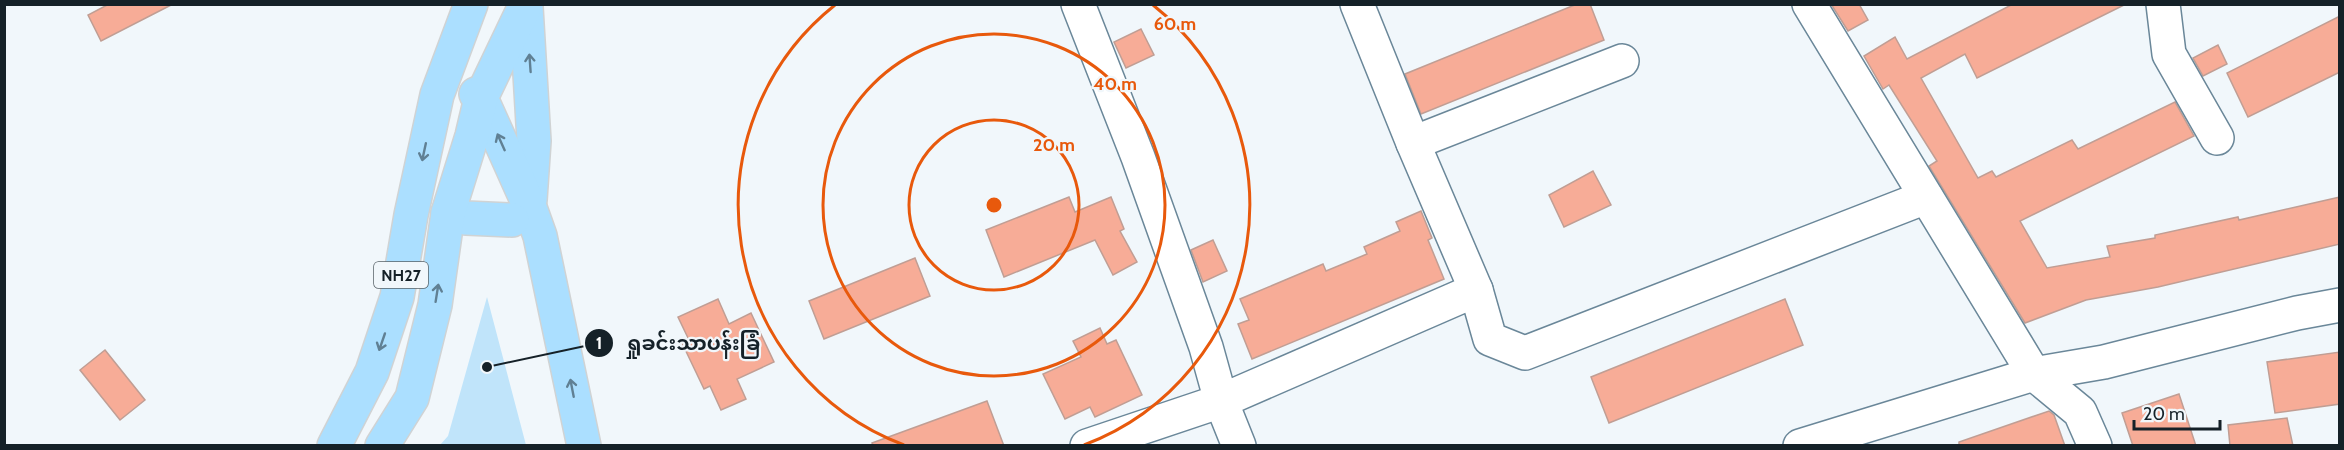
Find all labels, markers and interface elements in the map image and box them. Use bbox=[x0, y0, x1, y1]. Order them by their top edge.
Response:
text: 60 m bbox=[1154, 13, 1196, 35]
one-way arrow bbox=[524, 54, 535, 74]
text: 40 m bbox=[1093, 73, 1137, 95]
one-way arrow bbox=[494, 134, 506, 152]
text: 20 m bbox=[1033, 134, 1075, 156]
one-way arrow bbox=[418, 143, 430, 162]
centre of rings bbox=[984, 195, 1004, 215]
road number: NH27 bbox=[374, 262, 428, 288]
one-way arrow bbox=[431, 284, 442, 304]
callout: ရှုခင်းသာပန်းခြံ bbox=[584, 324, 773, 362]
text: ရှုခင်းသာပန်းခြံ bbox=[626, 330, 760, 359]
one-way arrow bbox=[375, 332, 386, 351]
text: 1 bbox=[596, 332, 602, 354]
one-way arrow bbox=[566, 379, 577, 398]
scale bar bbox=[2134, 393, 2220, 431]
text: 20 m bbox=[2143, 403, 2185, 425]

